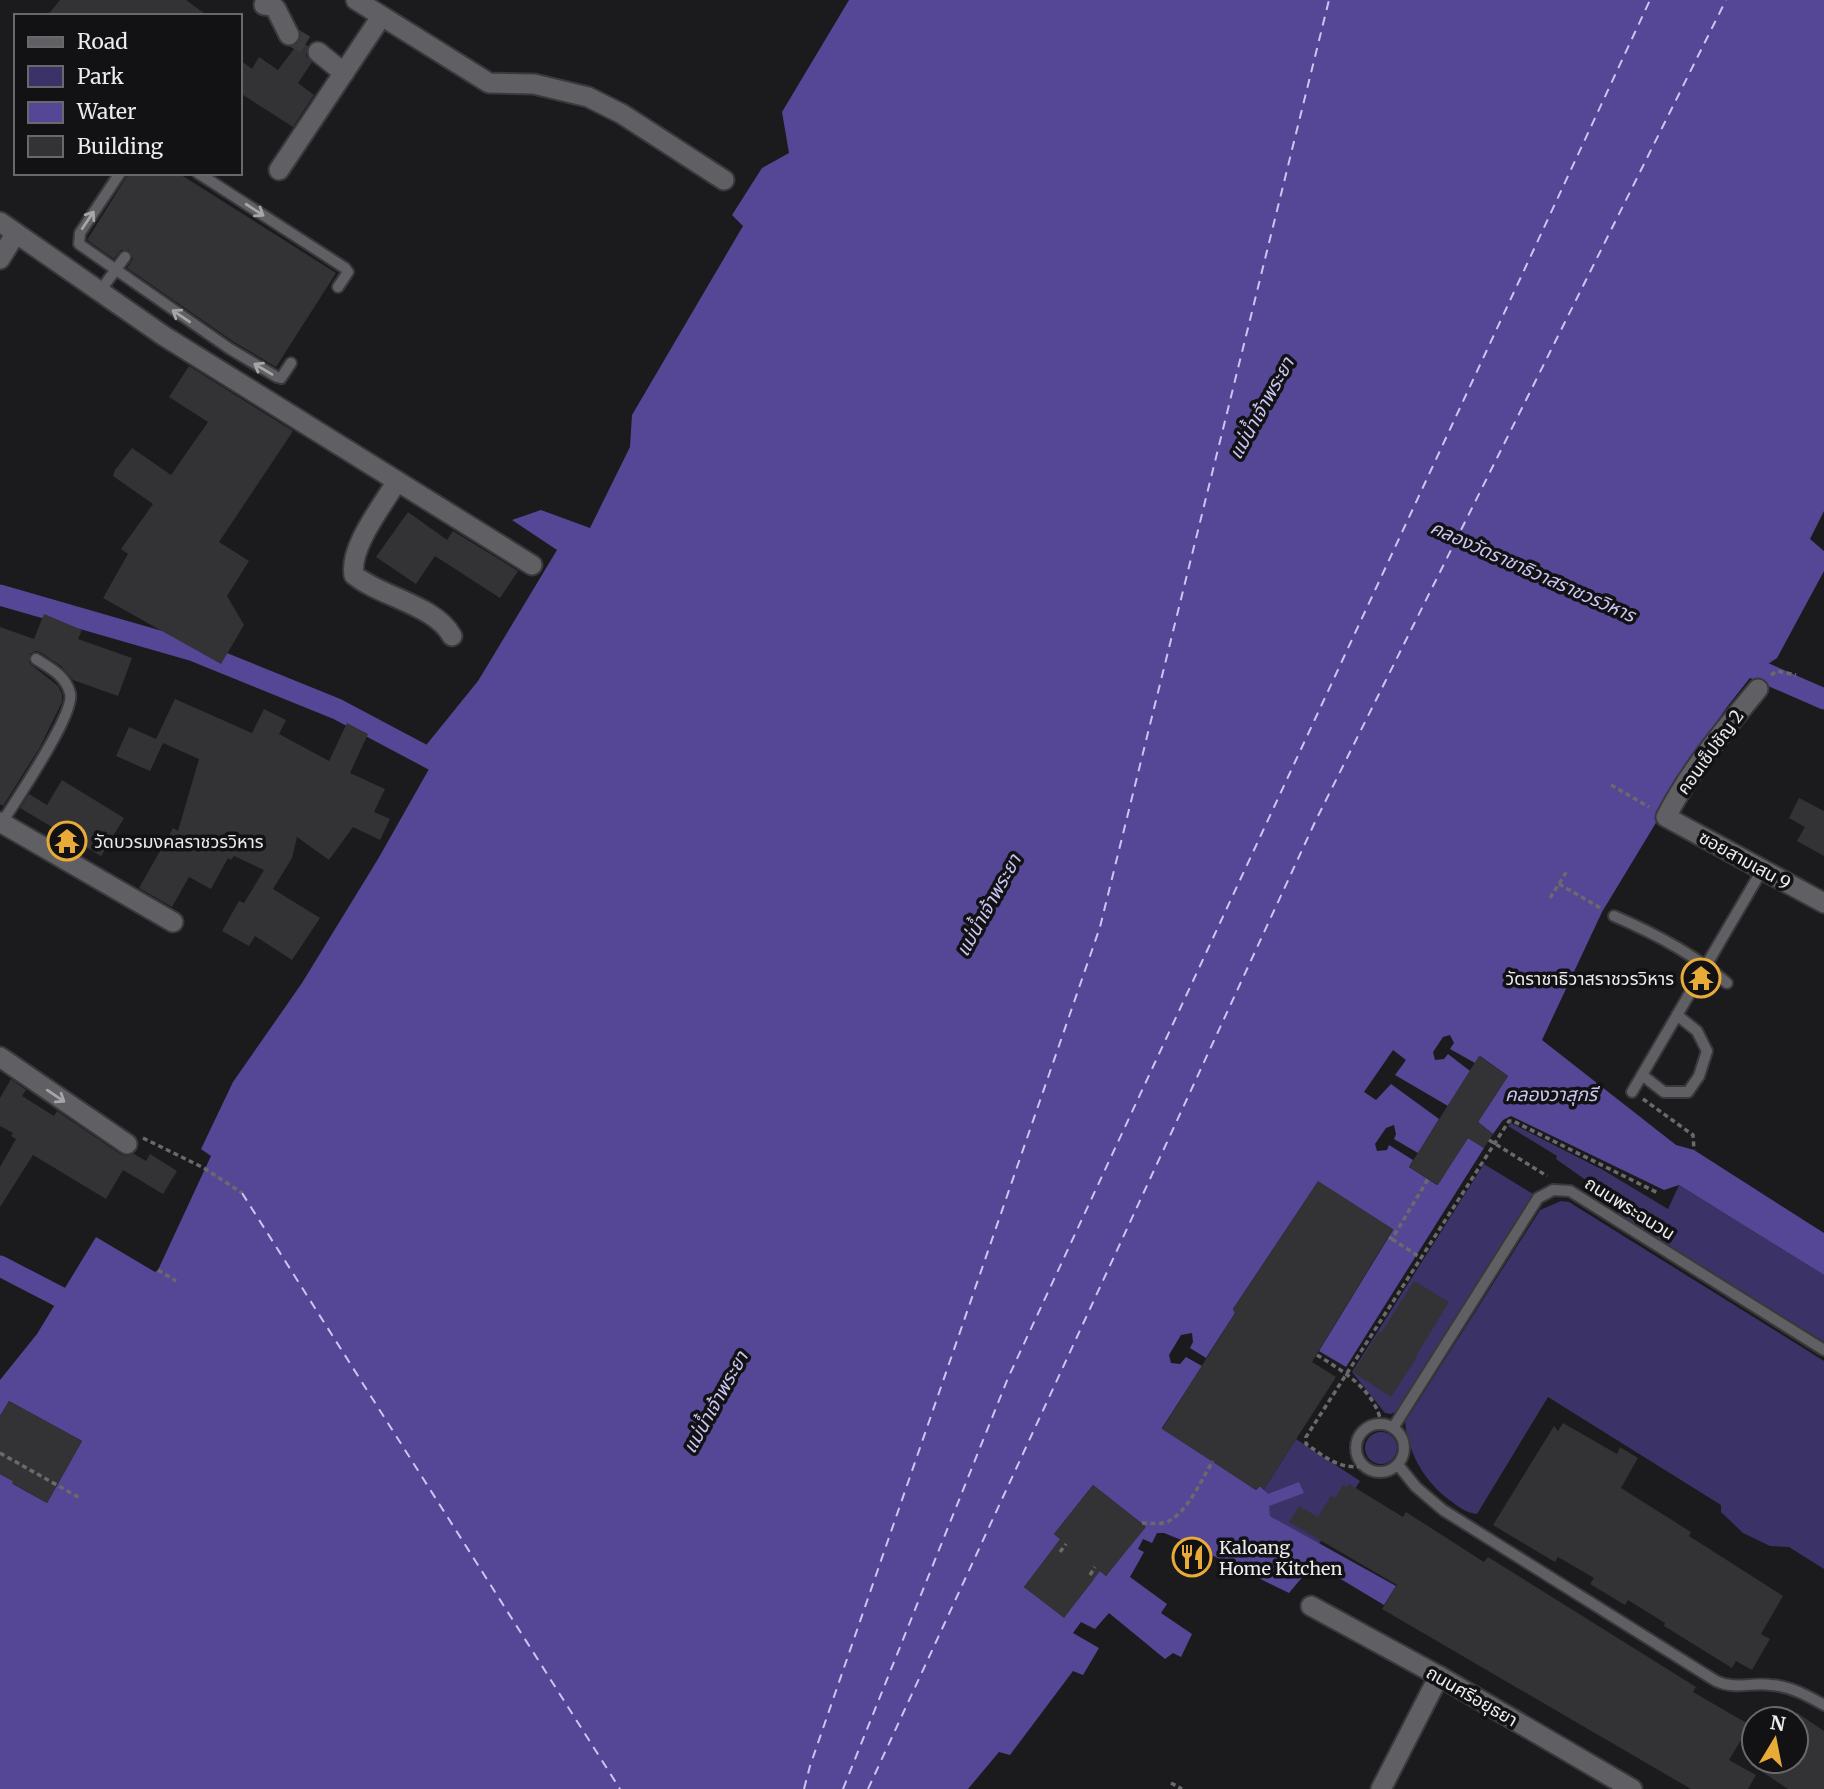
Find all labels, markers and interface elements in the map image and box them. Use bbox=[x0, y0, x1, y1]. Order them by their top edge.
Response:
legend bbox=[14, 14, 242, 175]
text: Road bbox=[77, 28, 128, 55]
text: Park bbox=[77, 63, 124, 90]
text: Water bbox=[76, 98, 136, 125]
text: Building bbox=[77, 133, 164, 160]
one-way arrow bbox=[245, 203, 265, 217]
one-way arrow bbox=[81, 211, 95, 230]
one-way arrow bbox=[172, 309, 191, 323]
water label: แม่น้ำเจ้าพระยา bbox=[1222, 351, 1299, 463]
one-way arrow bbox=[253, 361, 273, 375]
water label: คลองวัดราชาธิวาสราชวรวิหาร bbox=[1427, 515, 1641, 628]
street label: คอนเซ็ปชัญ 2 bbox=[1671, 705, 1749, 799]
temple icon: วัดบวรมงคลราชวรวิหาร bbox=[46, 820, 88, 862]
street label: ซอยสามเสน 9 bbox=[1695, 825, 1795, 895]
place label: วัดบวรมงคลราชวรวิหาร bbox=[94, 830, 264, 853]
water label: แม่น้ำเจ้าพระยา bbox=[949, 848, 1026, 960]
temple icon: วัดราชาธิวาสราชวรวิหาร bbox=[1680, 957, 1722, 999]
place label: วัดราชาธิวาสราชวรวิหาร bbox=[1505, 967, 1674, 990]
water label: คลองวาสุกรี bbox=[1505, 1082, 1601, 1106]
one-way arrow bbox=[46, 1089, 66, 1103]
street label: ถนนพระฉนวน bbox=[1581, 1171, 1679, 1245]
water label: แม่น้ำเจ้าพระยา bbox=[676, 1345, 753, 1457]
restaurant icon: Kaloang Home Kitchen bbox=[1171, 1536, 1213, 1578]
place label: Kaloang Home Kitchen bbox=[1219, 1536, 1342, 1580]
street label: ถนนศรีอยุธยา bbox=[1422, 1661, 1522, 1731]
north arrow bbox=[1740, 1705, 1810, 1775]
text: N bbox=[1768, 1710, 1787, 1736]

